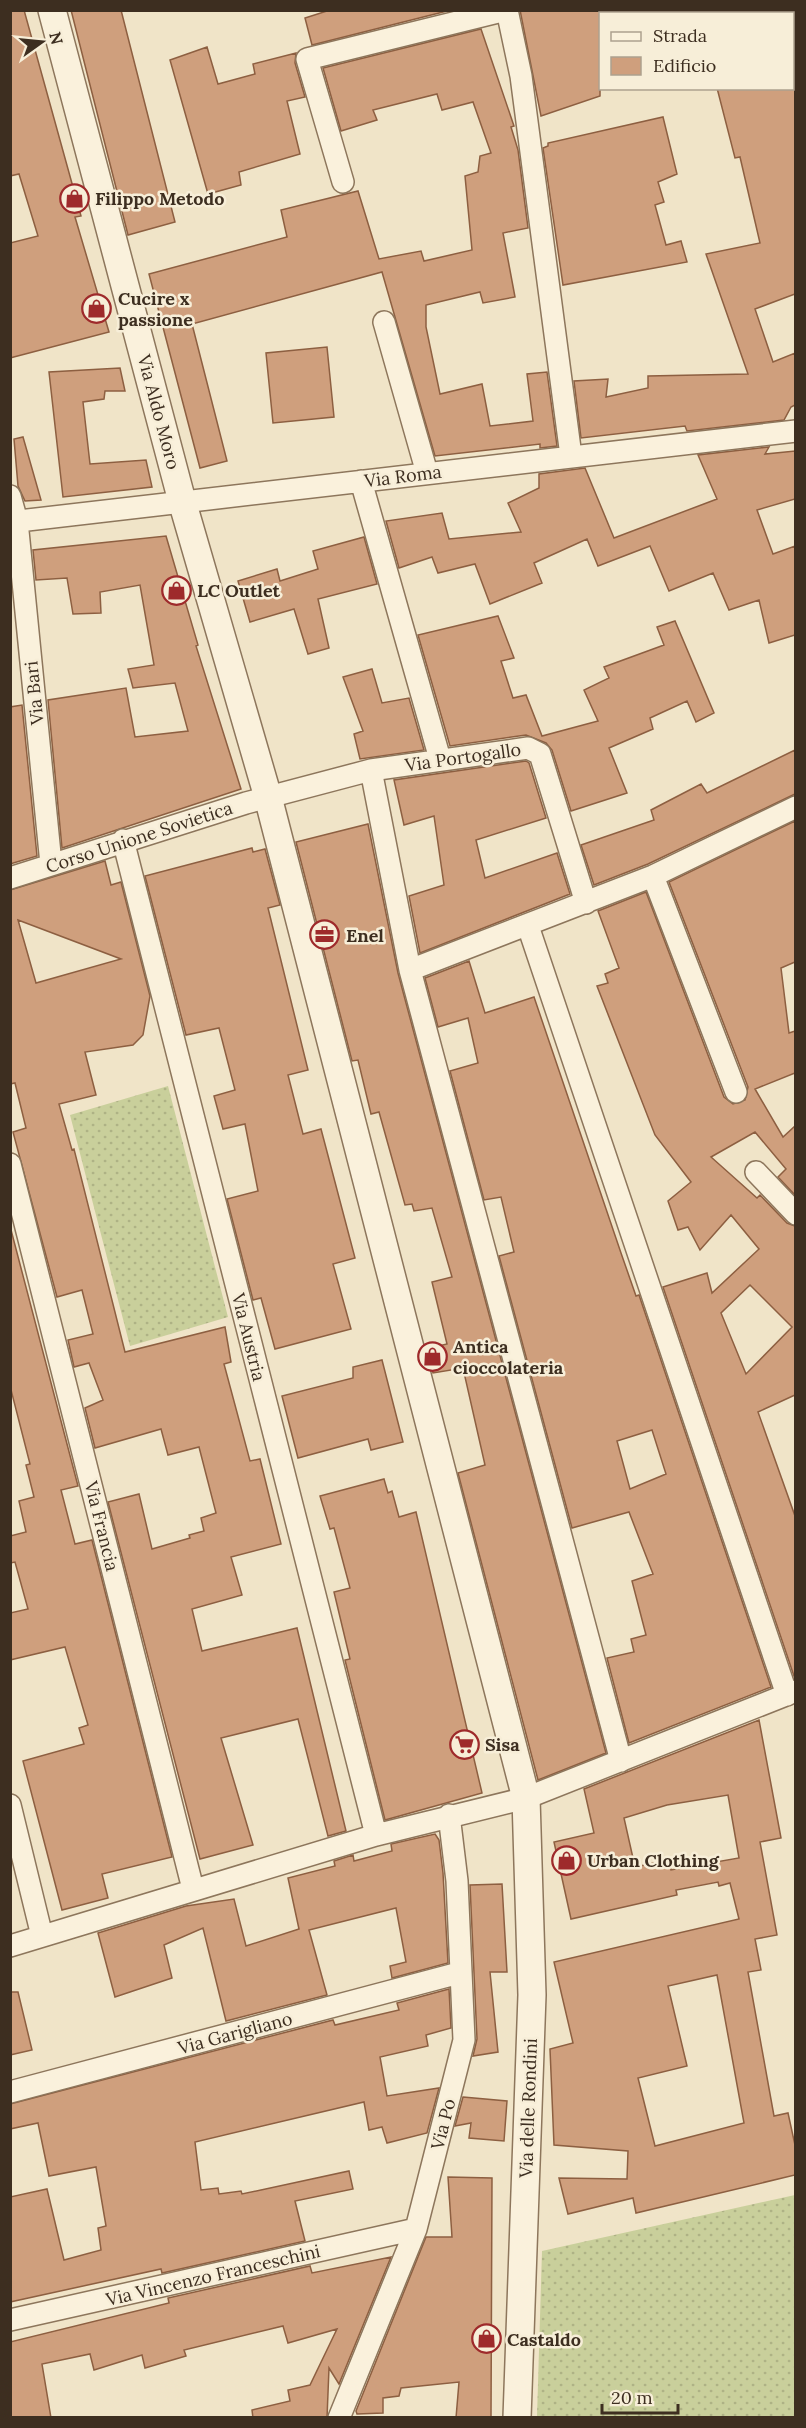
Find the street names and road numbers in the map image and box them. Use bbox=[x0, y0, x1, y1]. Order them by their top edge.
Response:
street label: Via Aldo Moro bbox=[132, 351, 185, 472]
street label: Via Roma bbox=[362, 460, 443, 492]
street label: Via Bari bbox=[19, 660, 49, 727]
street label: Via Portogallo bbox=[403, 737, 522, 777]
street label: Corso Unione Sovietica bbox=[43, 796, 235, 878]
street label: Via Austria bbox=[227, 1290, 271, 1383]
street label: Via Francia bbox=[79, 1478, 124, 1573]
street label: Via Garigliano bbox=[174, 2007, 295, 2060]
street label: Via delle Rondini bbox=[514, 2038, 542, 2179]
street label: Via Po bbox=[425, 2096, 460, 2153]
street label: Via Vincenzo Franceschini bbox=[103, 2239, 322, 2311]

